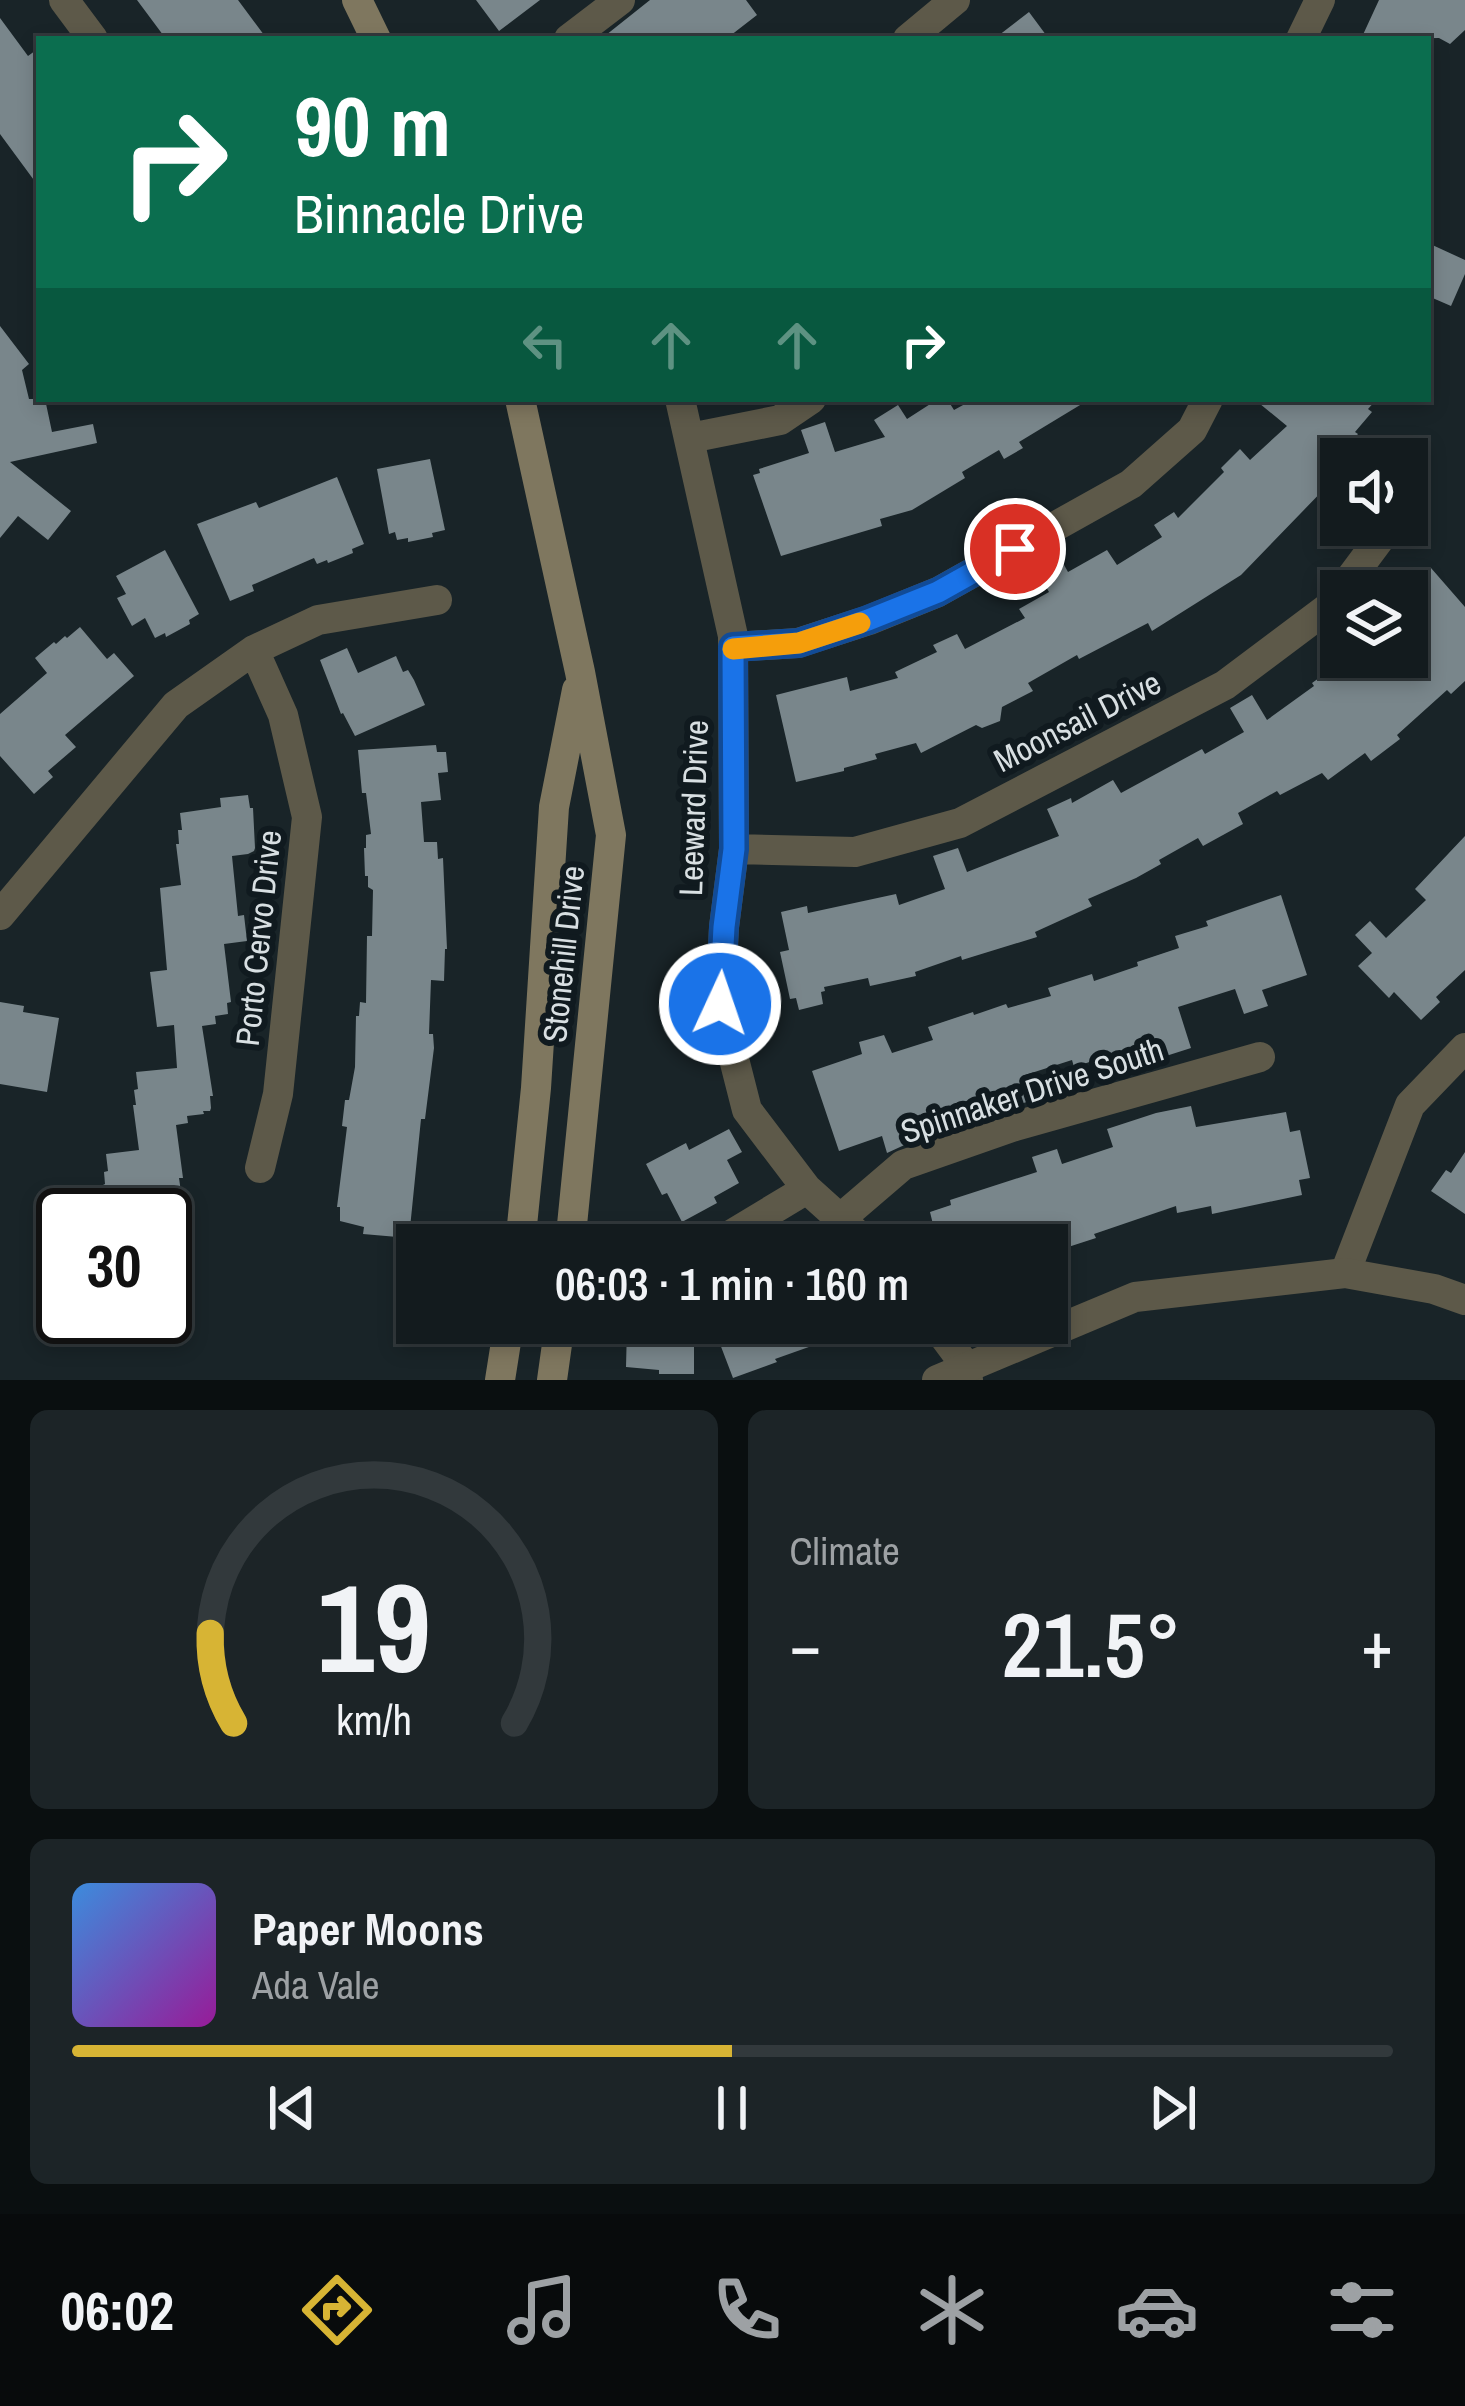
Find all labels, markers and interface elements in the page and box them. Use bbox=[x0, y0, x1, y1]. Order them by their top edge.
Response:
text: 90 m bbox=[294, 69, 451, 182]
icon: right bbox=[96, 84, 252, 240]
text: Binnacle Drive bbox=[294, 177, 584, 250]
icon: left bbox=[512, 312, 578, 378]
icon: ahead bbox=[638, 312, 704, 378]
icon: ahead bbox=[764, 312, 830, 378]
icon: right bbox=[890, 312, 956, 378]
map controls bbox=[1320, 438, 1428, 678]
button: sound bbox=[1320, 438, 1428, 546]
pin bbox=[964, 498, 1066, 600]
icon: arrive bbox=[982, 516, 1048, 582]
button: layers bbox=[1320, 570, 1428, 678]
street label: Moonsail Drive bbox=[986, 660, 1168, 782]
street label: Leeward Drive bbox=[668, 719, 718, 897]
street label: Porto Cervo Drive bbox=[225, 828, 291, 1048]
street label: Stonehill Drive bbox=[532, 863, 594, 1045]
position arrow bbox=[657, 941, 783, 1067]
street label: Spinnaker Drive South bbox=[895, 1027, 1169, 1153]
speed limit sign: 30 bbox=[36, 1188, 192, 1344]
text: 06:03 · 1 min · 160 m bbox=[555, 1253, 909, 1314]
text: Climate bbox=[790, 1525, 900, 1577]
text: 19 bbox=[317, 1543, 431, 1711]
text: 21.5° bbox=[1001, 1584, 1181, 1705]
text: − bbox=[790, 1600, 821, 1689]
text: + bbox=[1361, 1600, 1393, 1689]
text: km/h bbox=[336, 1690, 412, 1747]
text: Paper Moons bbox=[252, 1898, 484, 1959]
text: Ada Vale bbox=[252, 1959, 379, 2011]
icon: previous bbox=[259, 2075, 325, 2141]
icon: pause bbox=[699, 2075, 765, 2141]
icon: next bbox=[1140, 2075, 1206, 2141]
icon: directions bbox=[295, 2268, 379, 2352]
icon: music bbox=[500, 2268, 584, 2352]
icon: phone bbox=[705, 2268, 789, 2352]
icon: climate bbox=[910, 2268, 994, 2352]
icon: car bbox=[1115, 2268, 1199, 2352]
icon: filters bbox=[1320, 2268, 1404, 2352]
text: 06:02 bbox=[61, 2274, 174, 2347]

